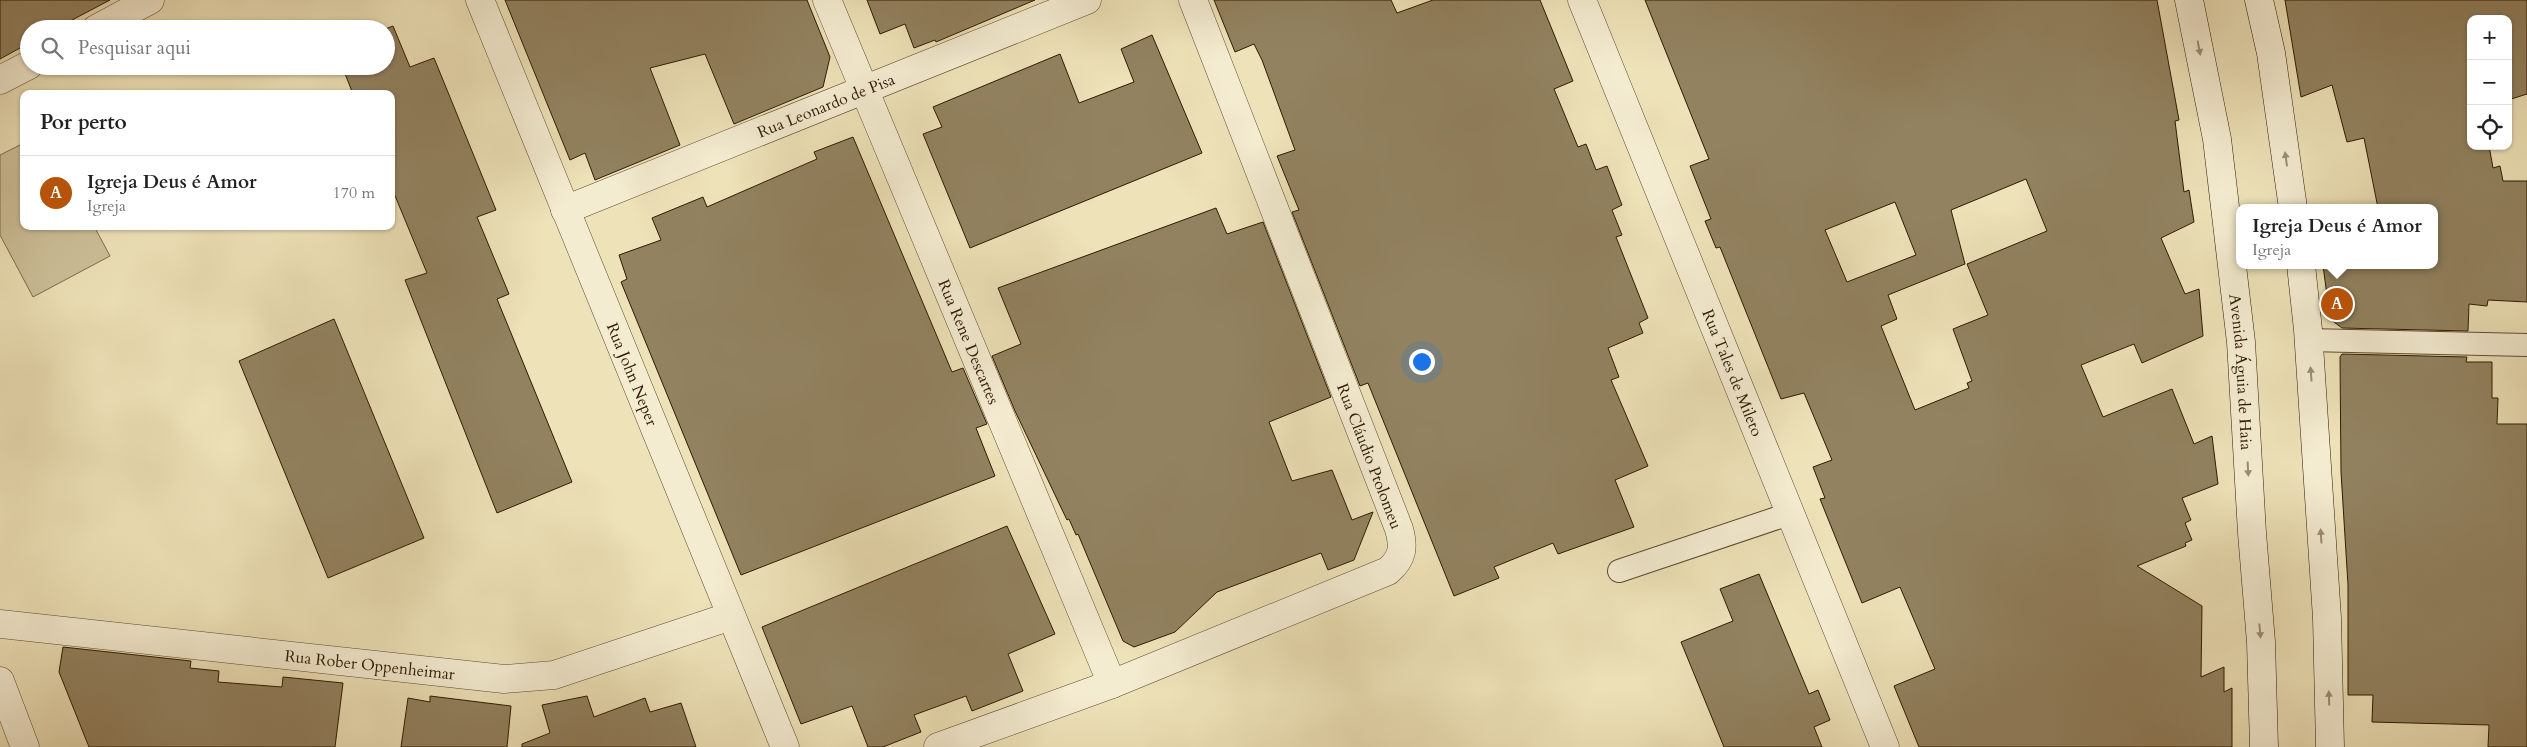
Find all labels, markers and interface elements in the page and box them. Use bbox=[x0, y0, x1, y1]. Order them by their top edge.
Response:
map controls bbox=[2467, 15, 2512, 150]
button: + bbox=[2467, 15, 2512, 60]
search box bbox=[20, 20, 395, 75]
icon: search bbox=[38, 34, 66, 62]
text: Pesquisar aqui bbox=[78, 35, 191, 61]
one-way arrow bbox=[2195, 40, 2203, 55]
button: − bbox=[2467, 60, 2512, 105]
street label: Rua Leonardo de Pisa bbox=[754, 69, 898, 144]
button: locate bbox=[2467, 105, 2512, 150]
text: Por perto bbox=[40, 108, 127, 137]
one-way arrow bbox=[2282, 151, 2290, 167]
text: Igreja Deus é Amor bbox=[87, 169, 257, 195]
text: A bbox=[50, 182, 62, 204]
text: 170 m bbox=[333, 182, 375, 204]
text: Igreja bbox=[87, 195, 126, 217]
popup bbox=[2236, 204, 2438, 269]
text: Igreja Deus é Amor bbox=[2252, 213, 2422, 239]
text: Igreja bbox=[2252, 239, 2291, 261]
street label: Rua Rene Descartes bbox=[933, 276, 1004, 408]
pin: A bbox=[2321, 285, 2353, 323]
street label: Avenida Águia de Haia bbox=[2223, 293, 2257, 451]
street label: Rua Tales de Mileto bbox=[1697, 306, 1768, 440]
street label: Rua John Neper bbox=[601, 319, 663, 430]
your location bbox=[1409, 349, 1435, 375]
one-way arrow bbox=[2306, 366, 2314, 382]
street label: Rua Cláudio Ptolomeu bbox=[1331, 380, 1407, 533]
one-way arrow bbox=[2245, 462, 2253, 478]
one-way arrow bbox=[2317, 528, 2325, 544]
one-way arrow bbox=[2257, 624, 2265, 640]
street label: Rua Rober Oppenheimar bbox=[284, 645, 456, 686]
one-way arrow bbox=[2325, 690, 2333, 706]

